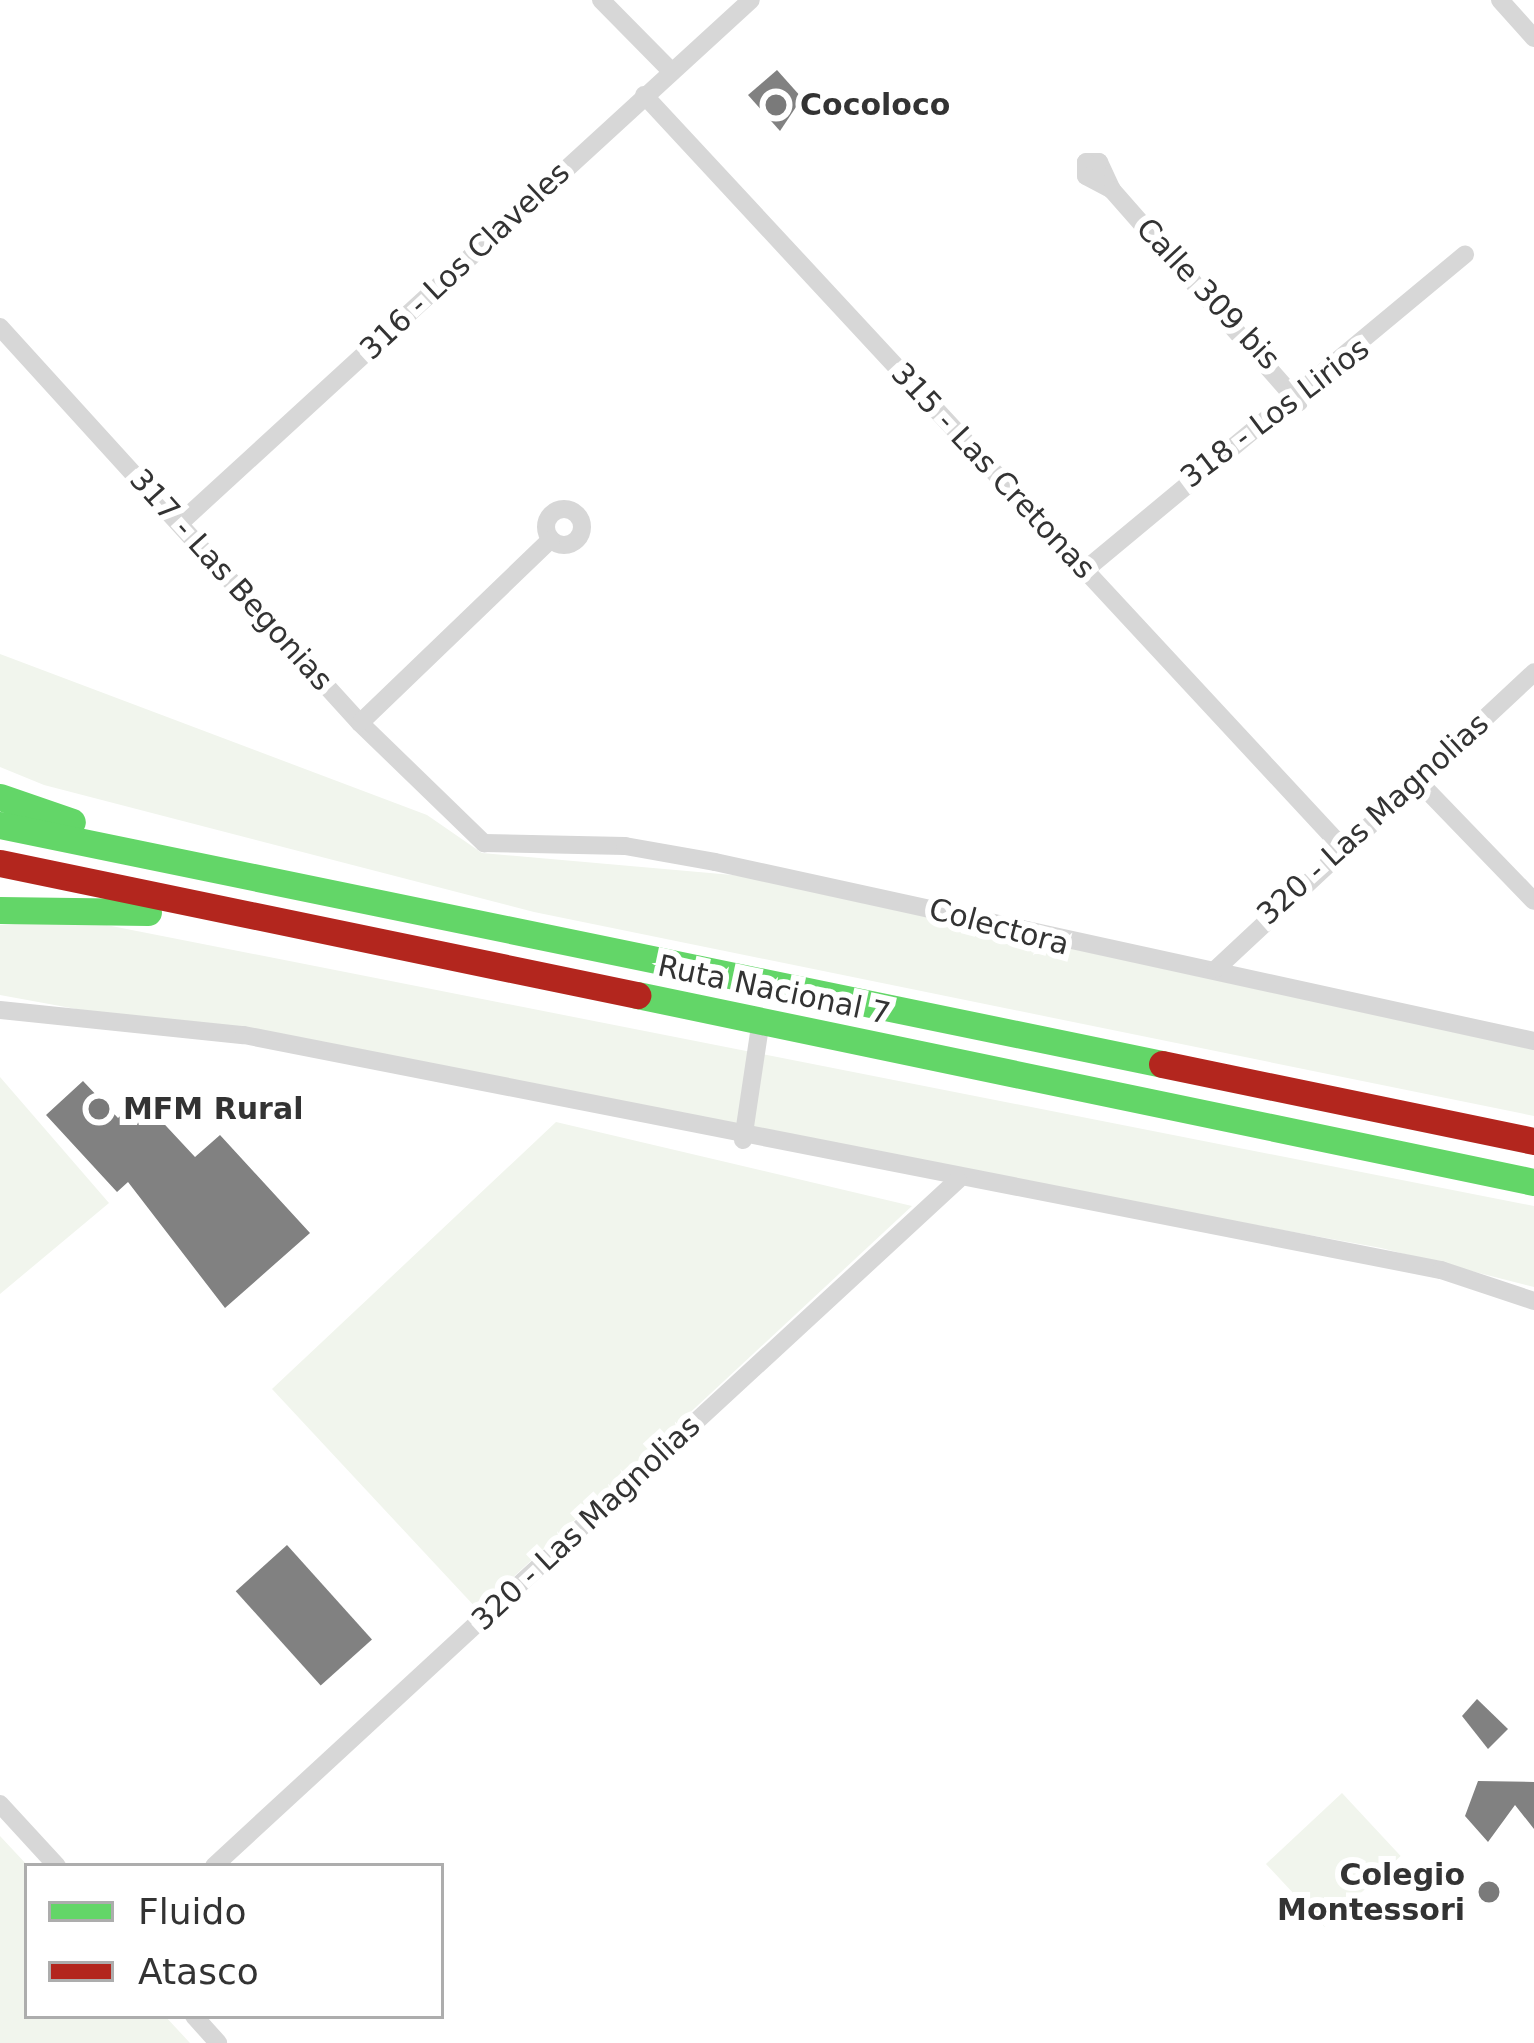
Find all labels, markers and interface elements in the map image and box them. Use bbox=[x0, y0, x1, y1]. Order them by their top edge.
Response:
place label: Cocoloco bbox=[800, 87, 950, 123]
marker: Cocoloco bbox=[763, 92, 789, 118]
street label: 316 - Los Claveles bbox=[353, 155, 577, 367]
street label: Calle 309 bis bbox=[1129, 211, 1287, 377]
street label: 318 - Los Lirios bbox=[1174, 330, 1376, 496]
street label: 315 - Las Cretonas bbox=[884, 356, 1102, 586]
street label: 317 - Las Begonias bbox=[122, 462, 340, 698]
street label: 320 - Las Magnolias bbox=[1250, 706, 1496, 932]
street label: Colectora bbox=[925, 891, 1073, 963]
street label: Ruta Nacional 7 bbox=[655, 948, 893, 1032]
place label: MFM Rural bbox=[123, 1091, 303, 1127]
marker: MFM Rural bbox=[86, 1096, 112, 1122]
street label: 320 - Las Magnolias bbox=[464, 1408, 708, 1638]
place label: Colegio Montessori bbox=[1277, 1857, 1465, 1928]
legend bbox=[24, 1863, 444, 2019]
marker: Colegio Montessori bbox=[1476, 1879, 1502, 1905]
text: Fluido bbox=[138, 1891, 246, 1932]
text: Atasco bbox=[138, 1951, 259, 1992]

